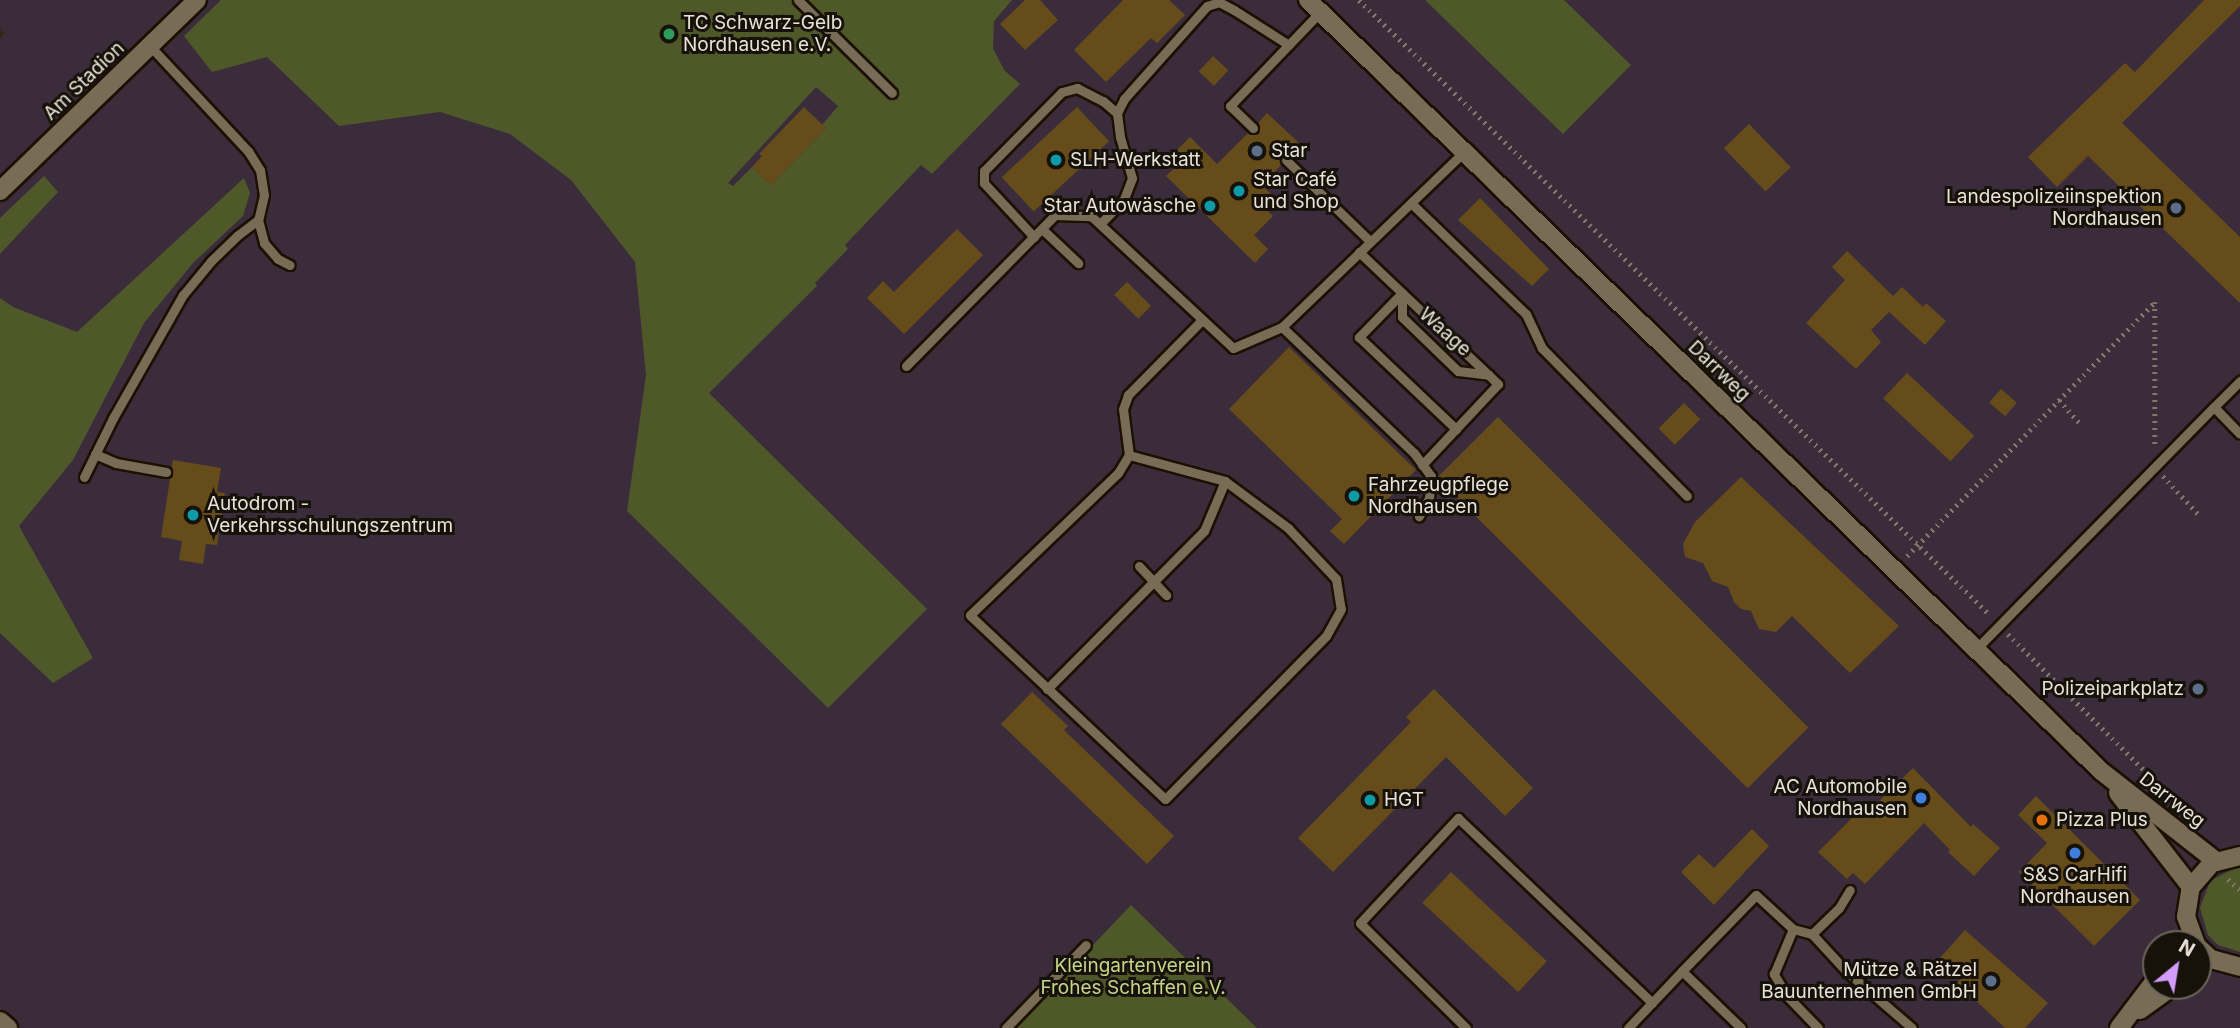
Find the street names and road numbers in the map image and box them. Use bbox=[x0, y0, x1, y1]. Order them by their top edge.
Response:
street label: Am Stadion bbox=[39, 37, 129, 125]
street label: Waage bbox=[1414, 303, 1476, 361]
street label: Darrweg bbox=[1683, 336, 1755, 406]
street label: Darrweg bbox=[2135, 767, 2209, 833]

